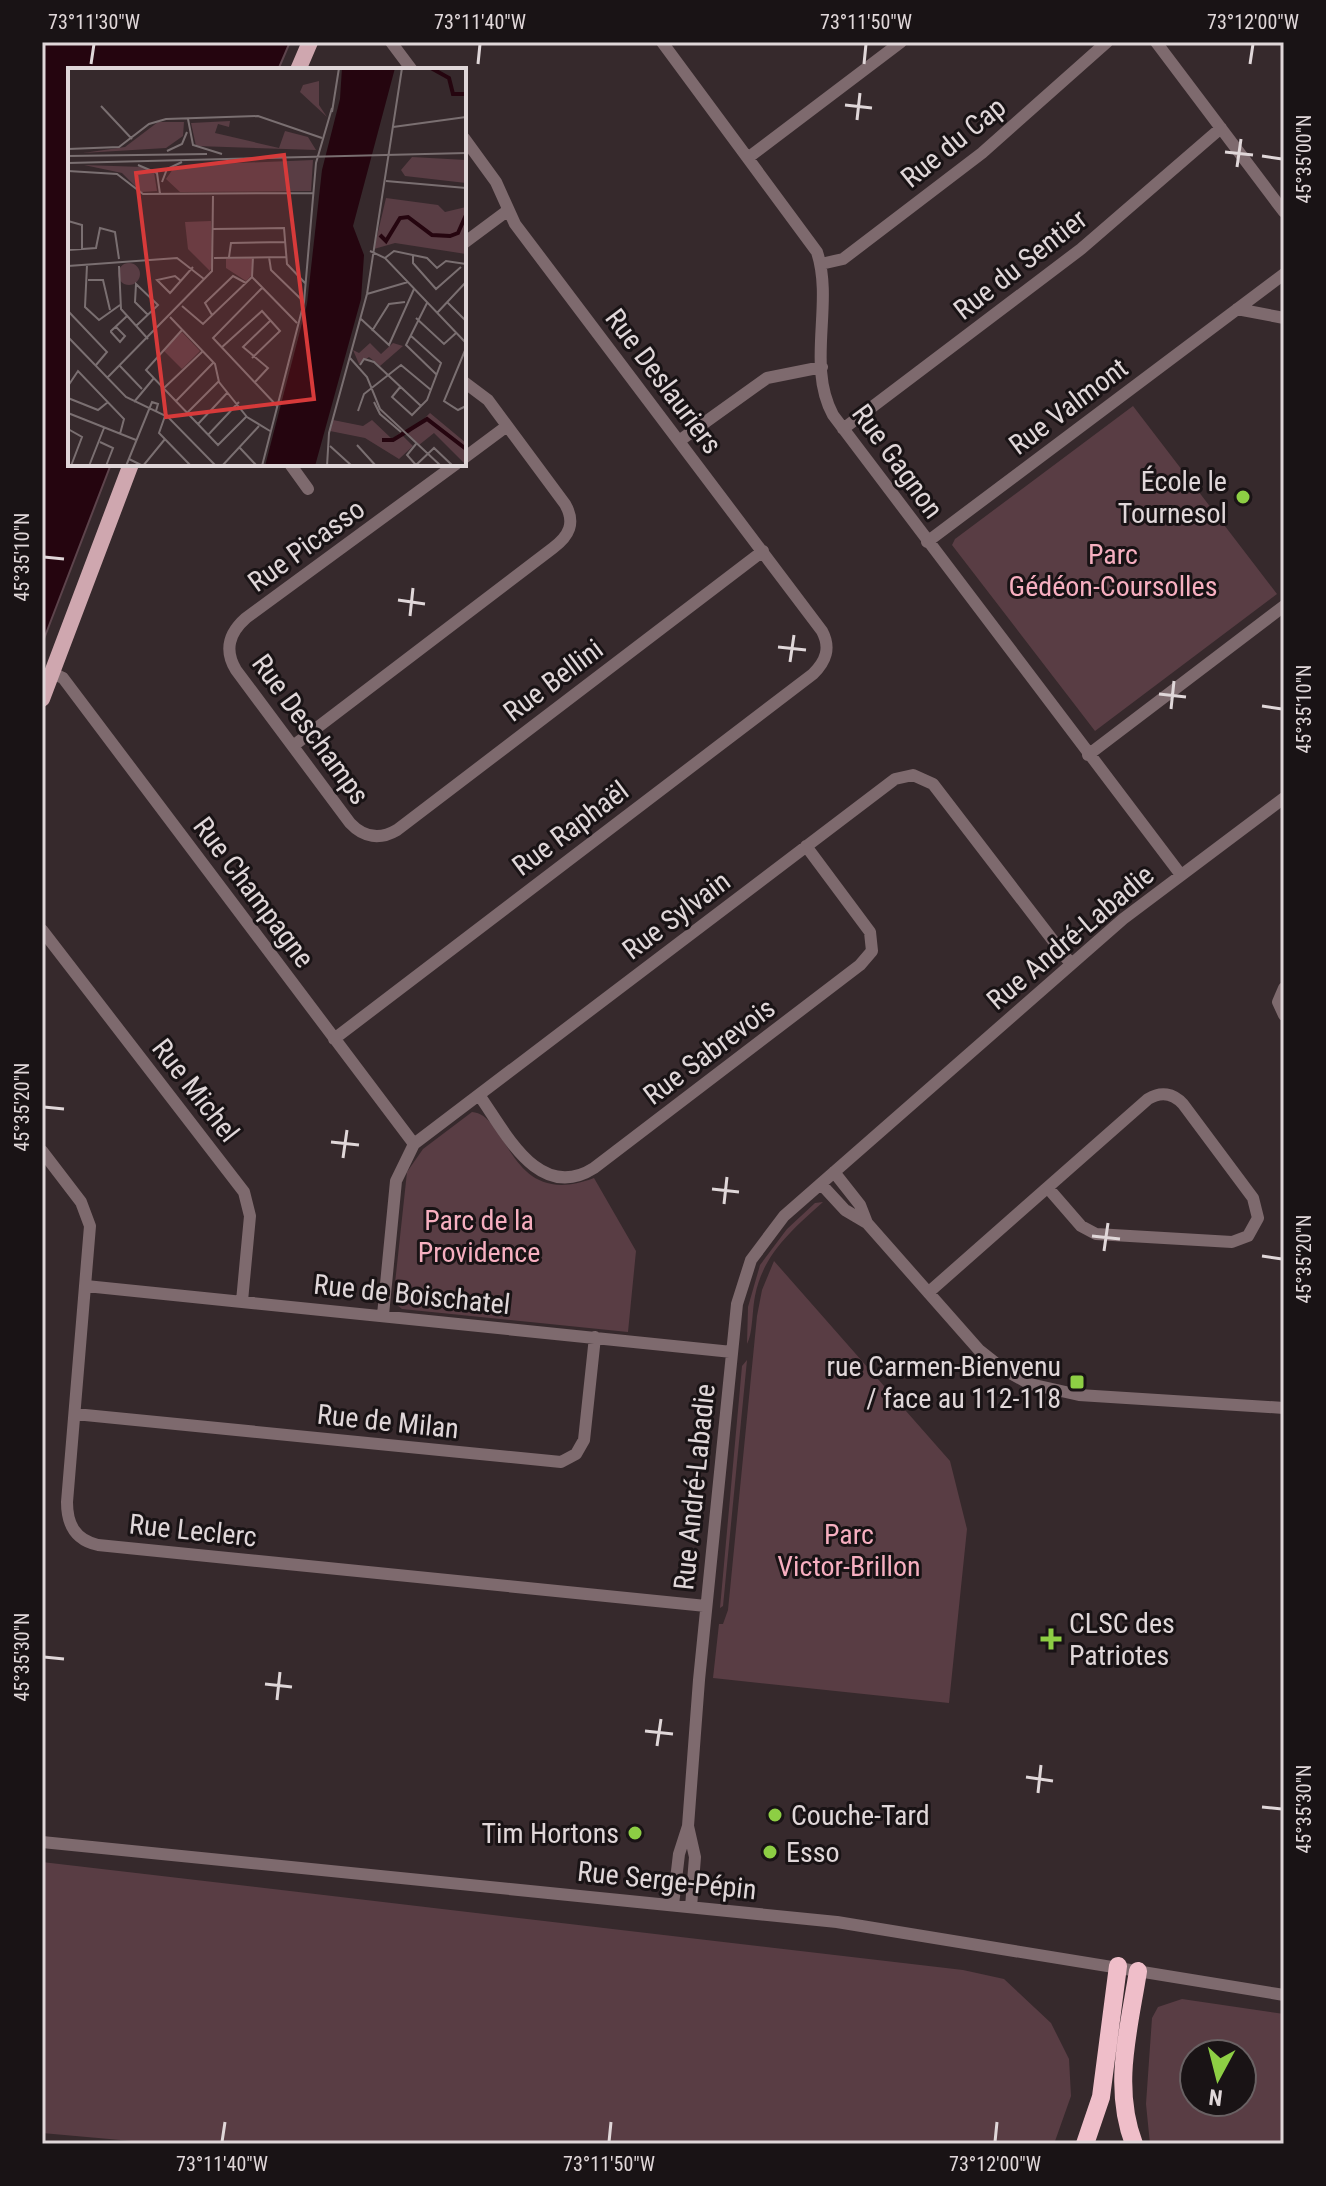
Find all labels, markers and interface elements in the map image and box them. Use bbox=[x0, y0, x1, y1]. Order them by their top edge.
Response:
text: 73°11'30"W bbox=[48, 10, 140, 34]
text: 73°11'40"W bbox=[434, 10, 526, 34]
text: 73°11'50"W bbox=[820, 10, 912, 34]
text: 73°12'00"W bbox=[1207, 10, 1299, 34]
inset map bbox=[68, 68, 466, 466]
street label: Rue du Cap bbox=[894, 90, 1012, 195]
text: 45°35'00"N bbox=[1292, 114, 1316, 204]
street label: Rue du Sentier bbox=[947, 202, 1093, 326]
street label: Rue Deslauriers bbox=[598, 302, 729, 460]
street label: Rue Valmont bbox=[1003, 351, 1134, 462]
street label: Rue Gagnon bbox=[845, 398, 950, 525]
place label: École le Tournesol bbox=[1118, 465, 1227, 530]
marker: École le Tournesol bbox=[1234, 488, 1252, 506]
street label: Rue Picasso bbox=[242, 492, 371, 599]
text: 45°35'10"N bbox=[10, 512, 34, 602]
park label: Parc Gédéon-Coursolles bbox=[1009, 538, 1217, 603]
street label: Rue Bellini bbox=[497, 632, 609, 728]
street label: Rue Deschamps bbox=[245, 648, 376, 811]
text: 45°35'10"N bbox=[1292, 664, 1316, 754]
street label: Rue Raphaël bbox=[506, 774, 635, 883]
street label: Rue Champagne bbox=[186, 811, 321, 974]
street label: Rue André-Labadie bbox=[980, 858, 1160, 1017]
street label: Rue Sylvain bbox=[616, 864, 736, 966]
street label: Rue Sabrevois bbox=[637, 991, 781, 1111]
street label: Rue Michel bbox=[145, 1032, 246, 1148]
text: 45°35'20"N bbox=[10, 1062, 34, 1152]
park label: Parc de la Providence bbox=[418, 1204, 540, 1269]
text: 45°35'20"N bbox=[1292, 1214, 1316, 1304]
street label: Rue de Boischatel bbox=[312, 1268, 512, 1321]
place label: rue Carmen-Bienvenu / face au 112-118 bbox=[826, 1350, 1061, 1415]
marker: rue Carmen-Bienvenu / face au 112-118 bbox=[1068, 1373, 1086, 1391]
street label: Rue André-Labadie bbox=[667, 1382, 722, 1592]
street label: Rue de Milan bbox=[315, 1398, 460, 1445]
street label: Rue Leclerc bbox=[128, 1507, 258, 1554]
park label: Parc Victor-Brillon bbox=[777, 1518, 921, 1583]
place label: CLSC des Patriotes bbox=[1069, 1607, 1175, 1672]
text: 45°35'30"N bbox=[10, 1612, 34, 1702]
marker: CLSC des Patriotes bbox=[1040, 1628, 1062, 1650]
text: 45°35'30"N bbox=[1292, 1764, 1316, 1854]
place label: Couche-Tard bbox=[791, 1799, 930, 1832]
marker: Couche-Tard bbox=[766, 1806, 784, 1824]
place label: Tim Hortons bbox=[481, 1817, 619, 1850]
marker: Tim Hortons bbox=[626, 1824, 644, 1842]
place label: Esso bbox=[786, 1836, 840, 1869]
marker: Esso bbox=[761, 1843, 779, 1861]
street label: Rue Serge-Pépin bbox=[576, 1855, 758, 1906]
north arrow bbox=[1178, 2038, 1258, 2118]
text: N bbox=[1207, 2084, 1224, 2111]
text: 73°11'40"W bbox=[176, 2152, 268, 2176]
text: 73°11'50"W bbox=[563, 2152, 655, 2176]
text: 73°12'00"W bbox=[949, 2152, 1041, 2176]

